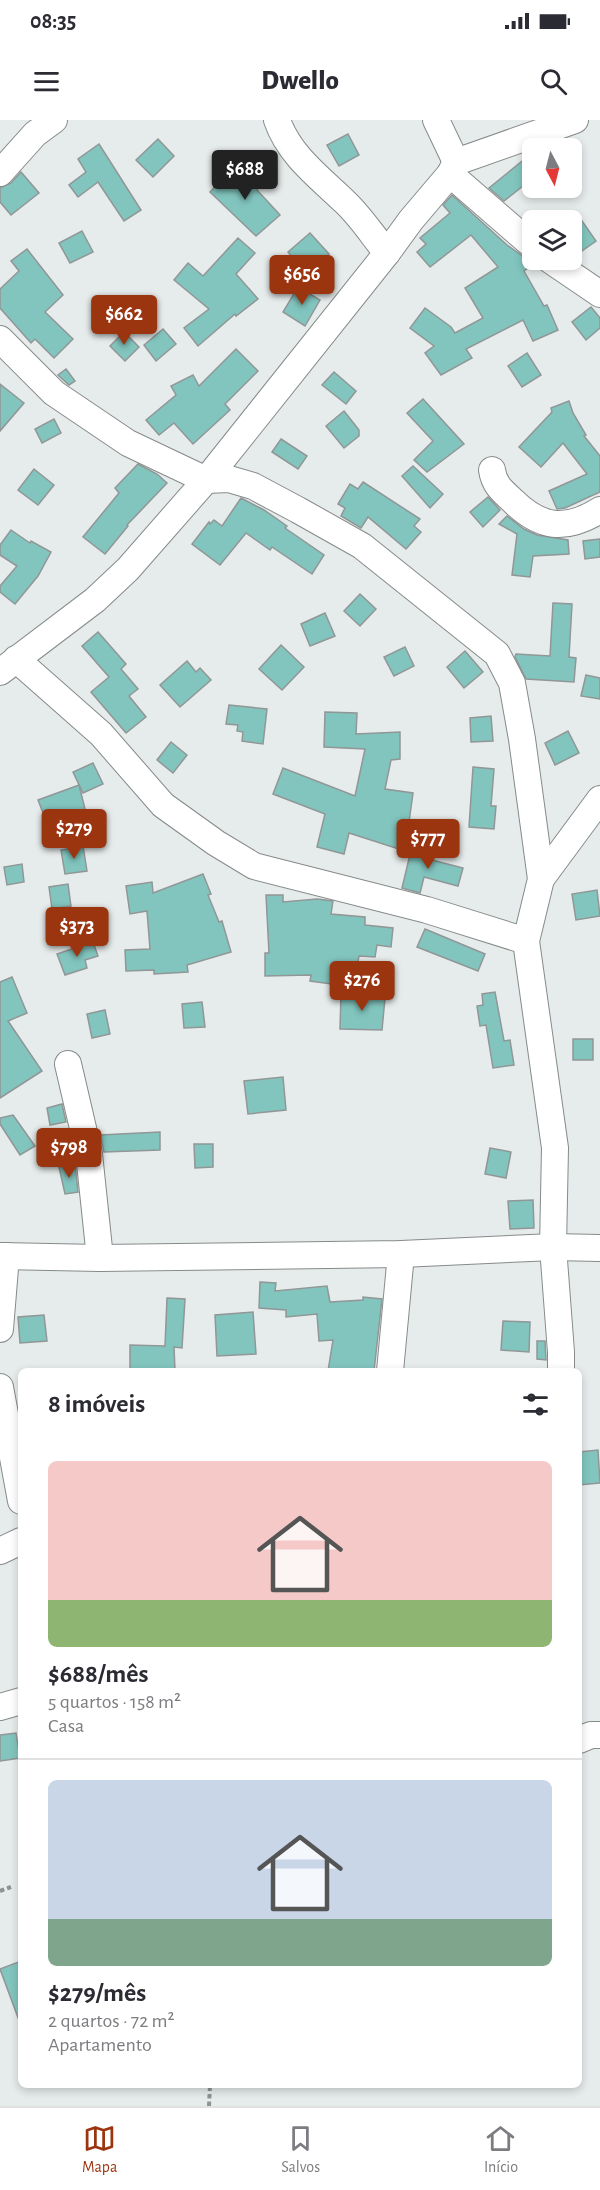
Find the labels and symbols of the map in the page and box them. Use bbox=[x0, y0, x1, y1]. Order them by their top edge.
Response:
north arrow bbox=[522, 138, 582, 198]
pin: $688 bbox=[209, 150, 281, 201]
pin: $656 bbox=[266, 255, 338, 306]
pin: $662 bbox=[88, 295, 160, 346]
pin: $279 bbox=[38, 809, 110, 860]
pin: $777 bbox=[392, 819, 464, 870]
pin: $373 bbox=[41, 907, 113, 958]
pin: $276 bbox=[326, 961, 398, 1012]
pin: $798 bbox=[33, 1128, 105, 1179]

